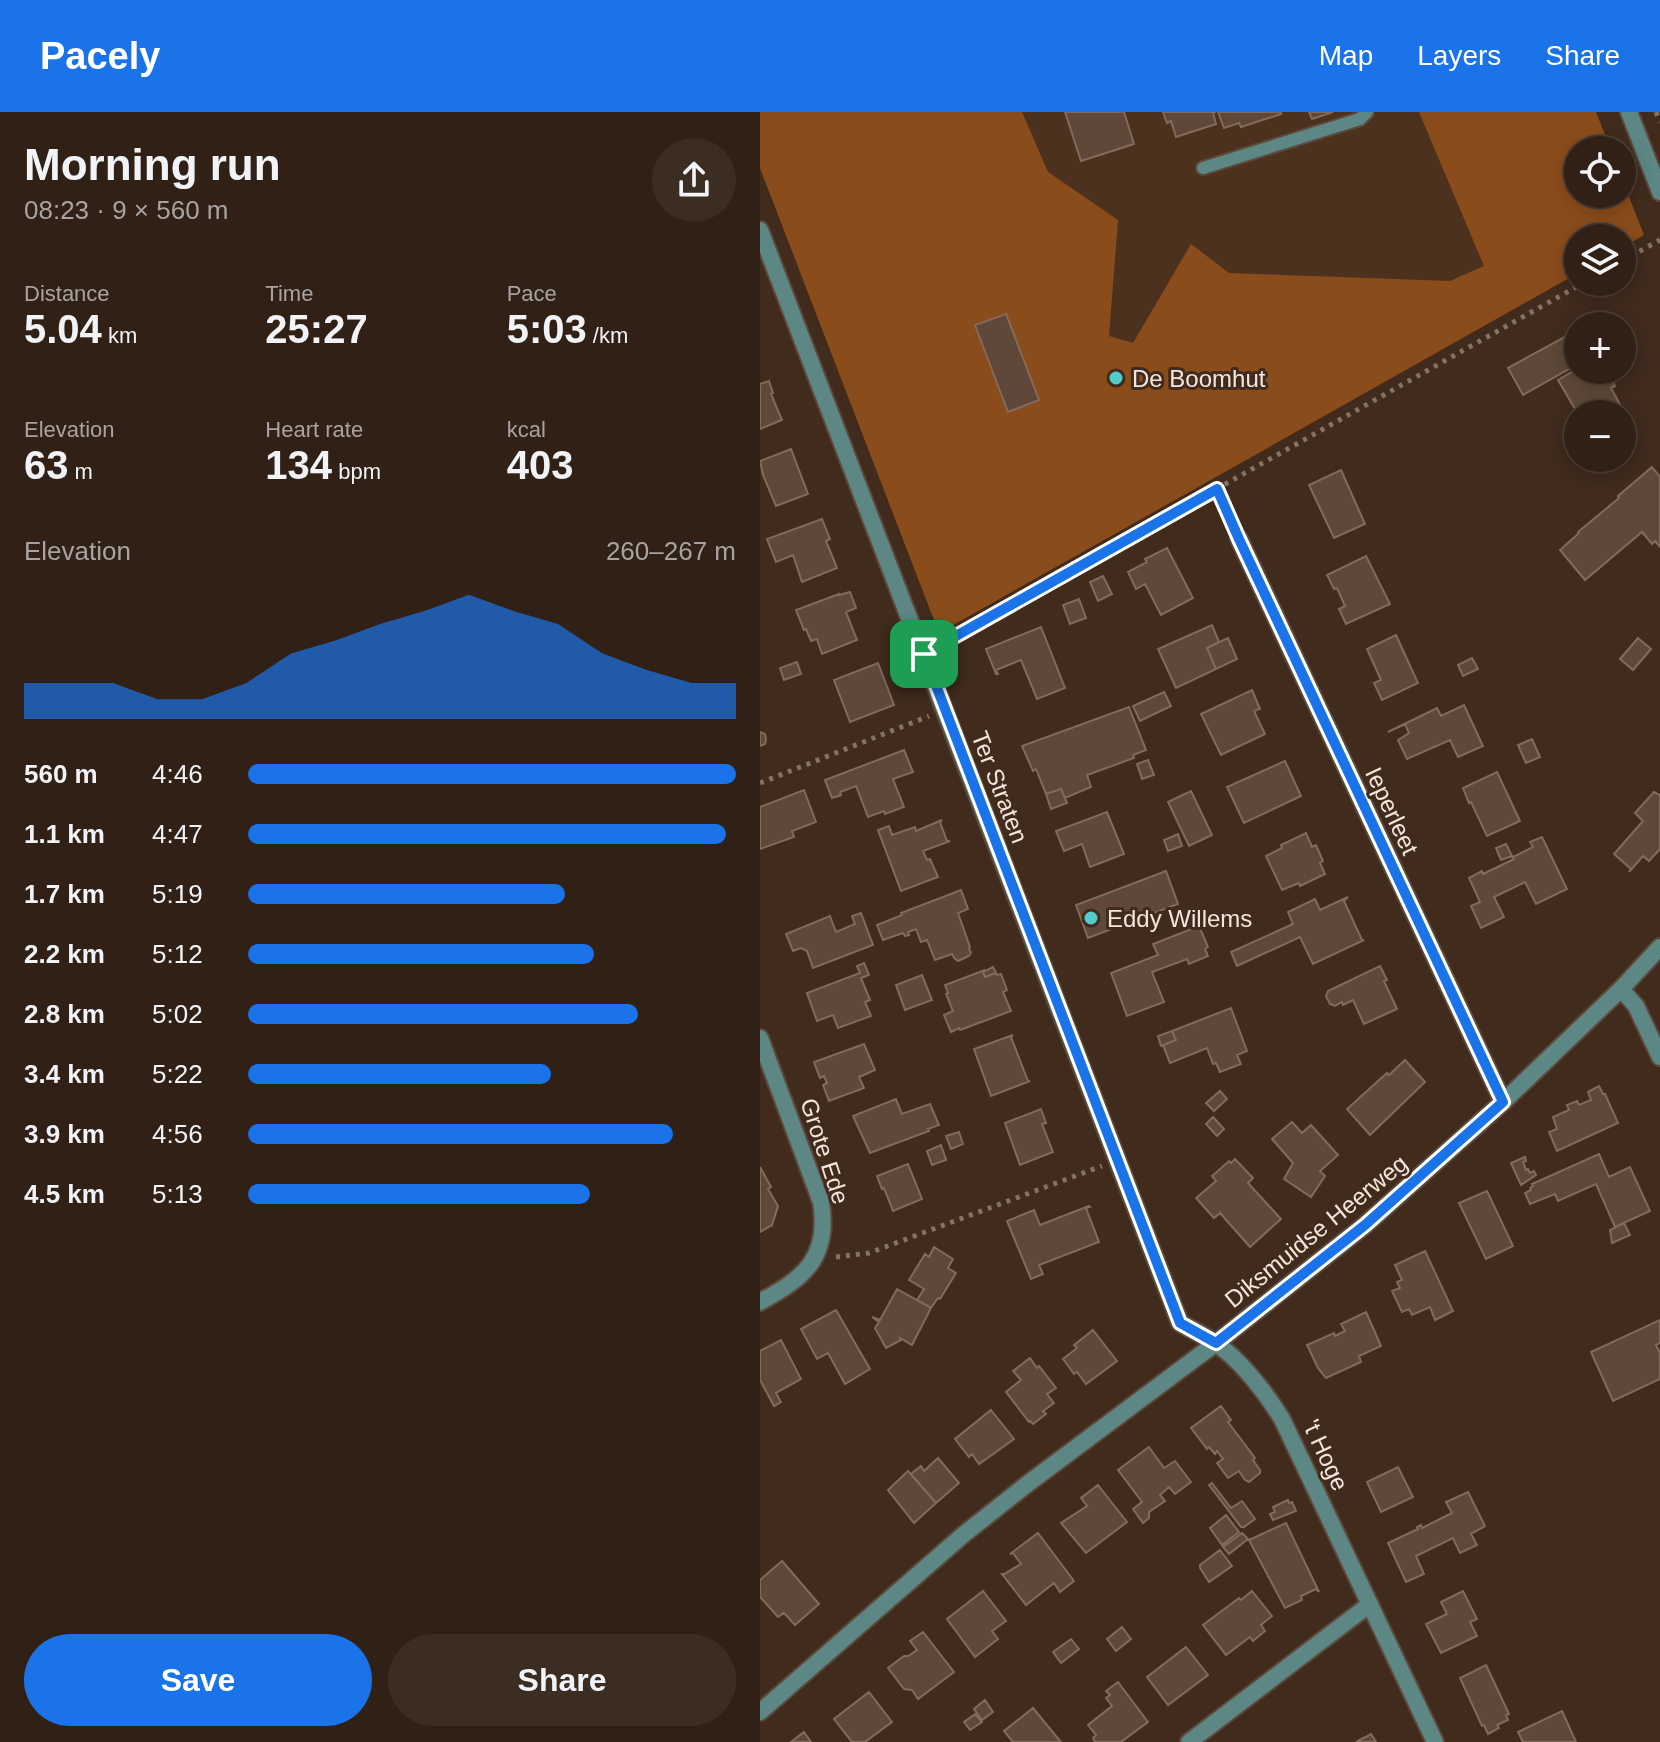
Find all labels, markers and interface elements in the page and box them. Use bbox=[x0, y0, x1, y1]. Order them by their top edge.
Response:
text: Pacely bbox=[40, 35, 160, 77]
text: Map bbox=[1319, 40, 1373, 71]
text: Layers bbox=[1417, 40, 1501, 71]
text: Share bbox=[1545, 40, 1620, 71]
map controls bbox=[1564, 136, 1636, 472]
button: locate bbox=[1564, 136, 1636, 208]
button: share bbox=[652, 138, 736, 222]
text: Morning run bbox=[24, 140, 281, 189]
text: 08:23 · 9 × 560 m bbox=[24, 195, 229, 225]
button: layers bbox=[1564, 224, 1636, 296]
text: Distance bbox=[24, 281, 110, 306]
text: Time bbox=[265, 281, 313, 306]
text: Pace bbox=[507, 281, 557, 306]
text: 5.04 bbox=[24, 307, 102, 351]
text: 25:27 bbox=[265, 307, 368, 351]
text: 5:03 bbox=[507, 307, 587, 351]
button: + bbox=[1564, 312, 1636, 384]
text: km bbox=[102, 323, 137, 348]
text: /km bbox=[587, 323, 628, 348]
place label: De Boomhut bbox=[1132, 365, 1266, 392]
marker: De Boomhut bbox=[1107, 369, 1125, 387]
button: − bbox=[1564, 400, 1636, 472]
text: Elevation bbox=[24, 417, 115, 442]
text: Heart rate bbox=[265, 417, 363, 442]
text: kcal bbox=[507, 417, 546, 442]
text: 63 bbox=[24, 443, 69, 487]
text: 134 bbox=[265, 443, 332, 487]
text: 403 bbox=[507, 443, 573, 487]
text: m bbox=[69, 459, 93, 484]
text: bpm bbox=[332, 459, 381, 484]
text: Elevation bbox=[24, 536, 131, 566]
text: 260–267 m bbox=[606, 536, 736, 566]
pin bbox=[890, 620, 958, 688]
icon: arrive bbox=[902, 632, 946, 676]
street label: Ter Straten bbox=[966, 727, 1034, 847]
text: 560 m bbox=[24, 759, 98, 789]
text: 4:46 bbox=[152, 759, 203, 789]
street label: Ieperleet bbox=[1360, 763, 1424, 859]
text: 1.1 km bbox=[24, 819, 105, 849]
text: 4:47 bbox=[152, 819, 203, 849]
text: 1.7 km bbox=[24, 879, 105, 909]
text: 5:19 bbox=[152, 879, 203, 909]
place label: Eddy Willems bbox=[1107, 905, 1252, 932]
marker: Eddy Willems bbox=[1082, 909, 1100, 927]
text: 2.2 km bbox=[24, 939, 105, 969]
text: 5:12 bbox=[152, 939, 203, 969]
text: 2.8 km bbox=[24, 999, 105, 1029]
text: 5:02 bbox=[152, 999, 203, 1029]
text: 3.4 km bbox=[24, 1059, 105, 1089]
text: 5:22 bbox=[152, 1059, 203, 1089]
street label: Grote Ede bbox=[795, 1095, 855, 1207]
text: 3.9 km bbox=[24, 1119, 105, 1149]
text: 4:56 bbox=[152, 1119, 203, 1149]
street label: Diksmuidse Heerweg bbox=[1219, 1149, 1413, 1313]
text: 4.5 km bbox=[24, 1179, 105, 1209]
text: 5:13 bbox=[152, 1179, 203, 1209]
street label: 't Hoge bbox=[1298, 1415, 1354, 1495]
button: Save bbox=[24, 1634, 372, 1726]
button: Share bbox=[388, 1634, 736, 1726]

